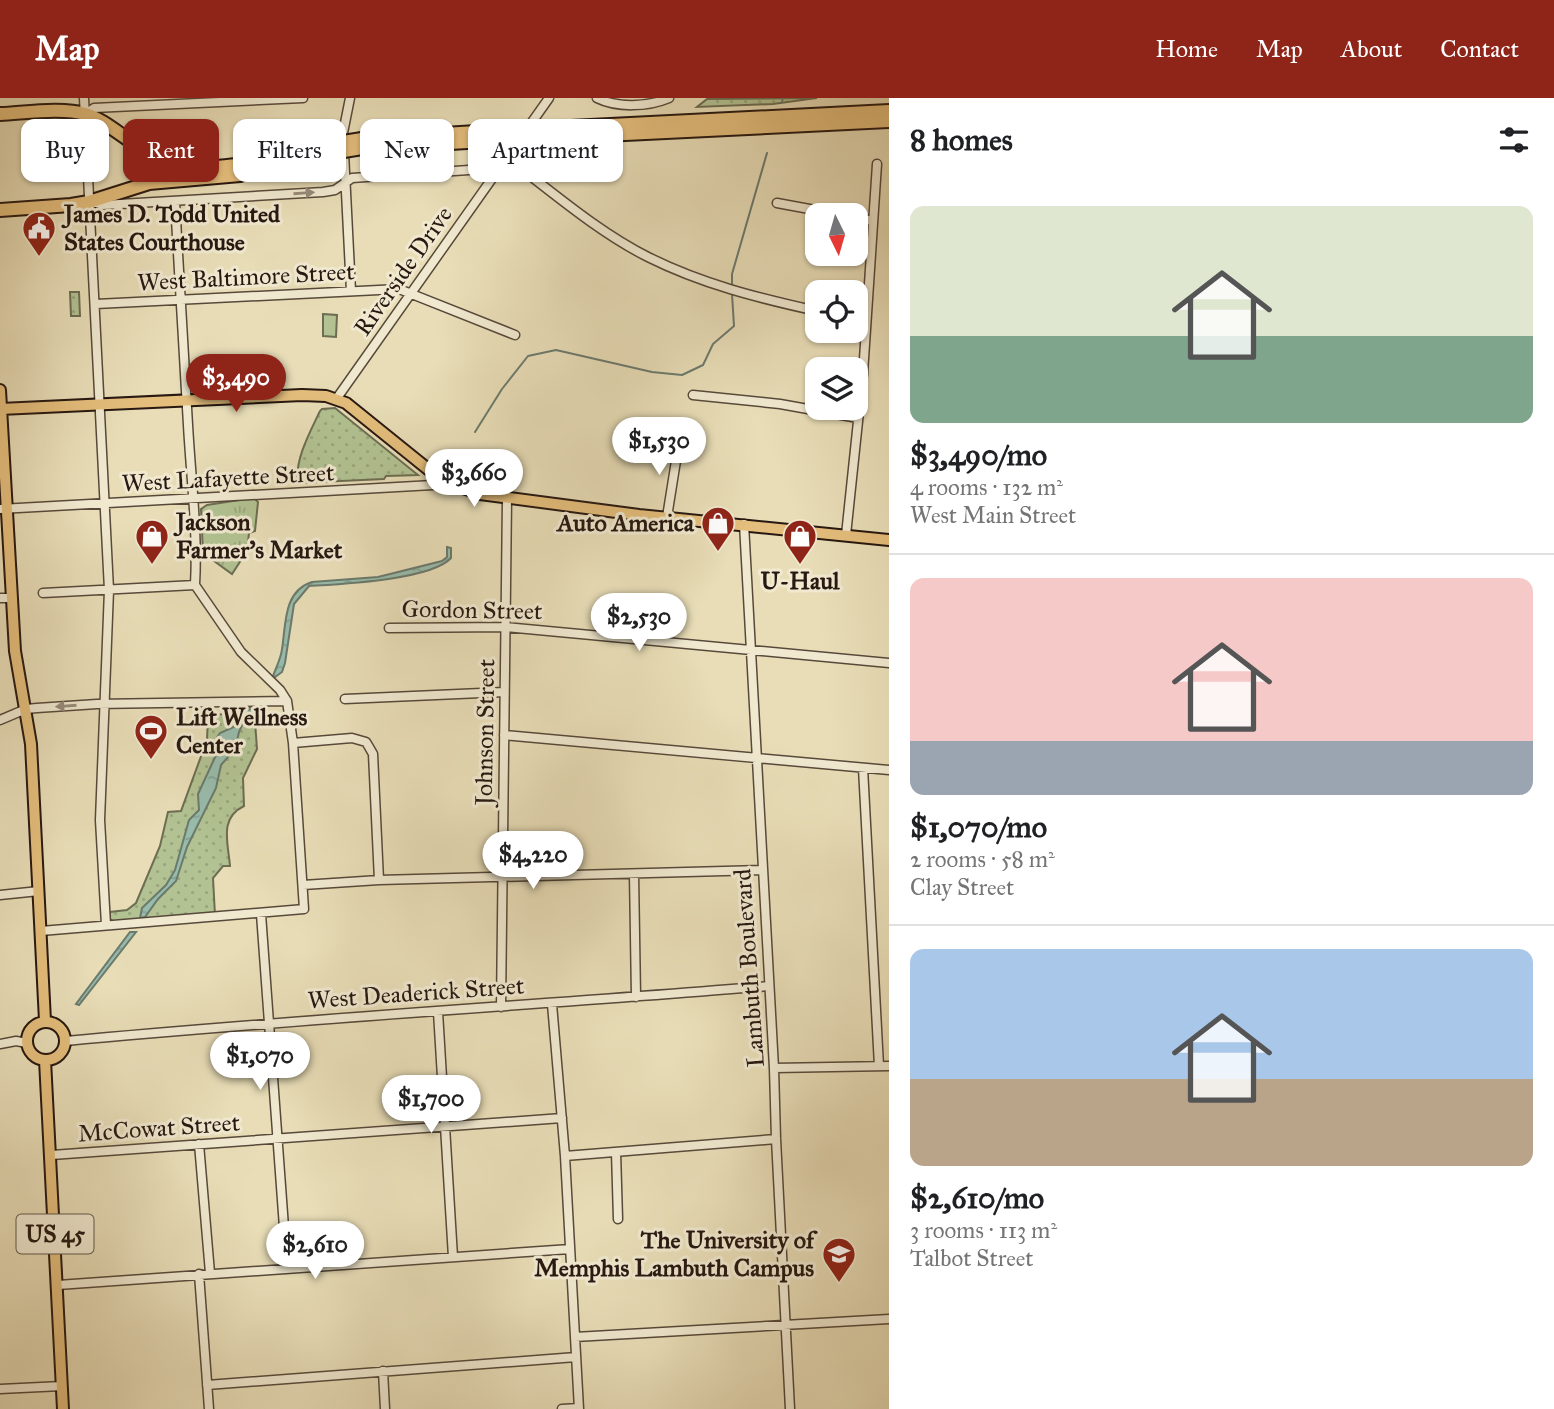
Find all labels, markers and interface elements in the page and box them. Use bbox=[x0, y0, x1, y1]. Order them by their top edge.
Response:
text: Map bbox=[35, 29, 99, 69]
text: Home bbox=[1155, 34, 1218, 64]
text: Map bbox=[1256, 34, 1303, 64]
text: About bbox=[1341, 34, 1402, 64]
text: Contact bbox=[1440, 34, 1519, 64]
chip: Buy bbox=[21, 119, 109, 182]
chip: Rent bbox=[123, 119, 219, 182]
chip: Filters bbox=[233, 119, 346, 182]
chip: New bbox=[360, 119, 454, 182]
chip: Apartment bbox=[468, 119, 623, 182]
icon: filters bbox=[1495, 121, 1533, 159]
text: 8 homes bbox=[910, 122, 1013, 158]
one-way arrow bbox=[293, 187, 315, 198]
place label: James D. Todd United States Courthouse bbox=[61, 199, 281, 257]
street label: Riverside Drive bbox=[347, 200, 459, 342]
north arrow bbox=[805, 203, 868, 266]
map controls bbox=[805, 203, 868, 420]
public building icon: James D. Todd United States Courthouse bbox=[20, 209, 58, 258]
icon: home bbox=[1159, 252, 1285, 378]
street label: West Baltimore Street bbox=[137, 256, 356, 298]
button: locate bbox=[805, 280, 868, 343]
pin: $3,490 bbox=[179, 354, 293, 414]
button: layers bbox=[805, 357, 868, 420]
text: $3,490 bbox=[202, 363, 270, 391]
pin: $1,530 bbox=[602, 418, 716, 477]
text: $1,530 bbox=[628, 426, 690, 454]
text: $3,490/mo bbox=[910, 437, 1047, 473]
pin: $3,660 bbox=[417, 450, 531, 509]
street label: West Lafayette Street bbox=[121, 457, 336, 499]
text: $3,660 bbox=[441, 458, 507, 486]
text: 4 rooms · 132 m² bbox=[910, 473, 1063, 501]
text: West Main Street bbox=[910, 501, 1076, 529]
shop icon: Auto America bbox=[699, 504, 737, 553]
place label: Jackson Farmer's Market bbox=[173, 507, 343, 565]
place label: Auto America bbox=[555, 508, 695, 538]
shop icon: Jackson Farmer's Market bbox=[133, 517, 171, 566]
shop icon: U-Haul bbox=[781, 517, 819, 566]
place label: U-Haul bbox=[761, 566, 840, 596]
street label: Gordon Street bbox=[401, 594, 543, 626]
pin: $2,530 bbox=[582, 594, 696, 653]
text: $2,530 bbox=[607, 602, 671, 630]
icon: home bbox=[1159, 624, 1285, 750]
street label: Johnson Street bbox=[469, 658, 501, 809]
one-way arrow bbox=[54, 701, 76, 712]
place label: Lift Wellness Center bbox=[176, 702, 308, 760]
sports icon: Lift Wellness Center bbox=[132, 712, 170, 761]
text: $1,070/mo bbox=[910, 809, 1047, 845]
pin: $4,220 bbox=[476, 832, 590, 891]
text: $4,220 bbox=[498, 840, 568, 868]
text: 2 rooms · 58 m² bbox=[910, 845, 1055, 873]
street label: Lambuth Boulevard bbox=[727, 868, 771, 1068]
text: Clay Street bbox=[910, 873, 1014, 901]
street label: West Deaderick Street bbox=[307, 970, 526, 1016]
icon: home bbox=[1159, 995, 1285, 1121]
pin: $1,070 bbox=[203, 1032, 317, 1092]
text: $1,070 bbox=[226, 1041, 294, 1069]
pin: $1,700 bbox=[374, 1076, 488, 1135]
text: $1,700 bbox=[398, 1084, 464, 1112]
street label: McCowat Street bbox=[77, 1107, 241, 1149]
text: $2,610/mo bbox=[910, 1180, 1044, 1216]
road number: US 45 bbox=[16, 1214, 94, 1254]
text: 3 rooms · 113 m² bbox=[910, 1216, 1057, 1244]
pin: $2,610 bbox=[258, 1222, 372, 1281]
place label: The University of Memphis Lambuth Campus bbox=[534, 1225, 818, 1283]
text: $2,610 bbox=[282, 1230, 348, 1258]
school or university icon: The University of Memphis Lambuth Campus bbox=[820, 1235, 858, 1284]
text: Talbot Street bbox=[910, 1244, 1033, 1272]

